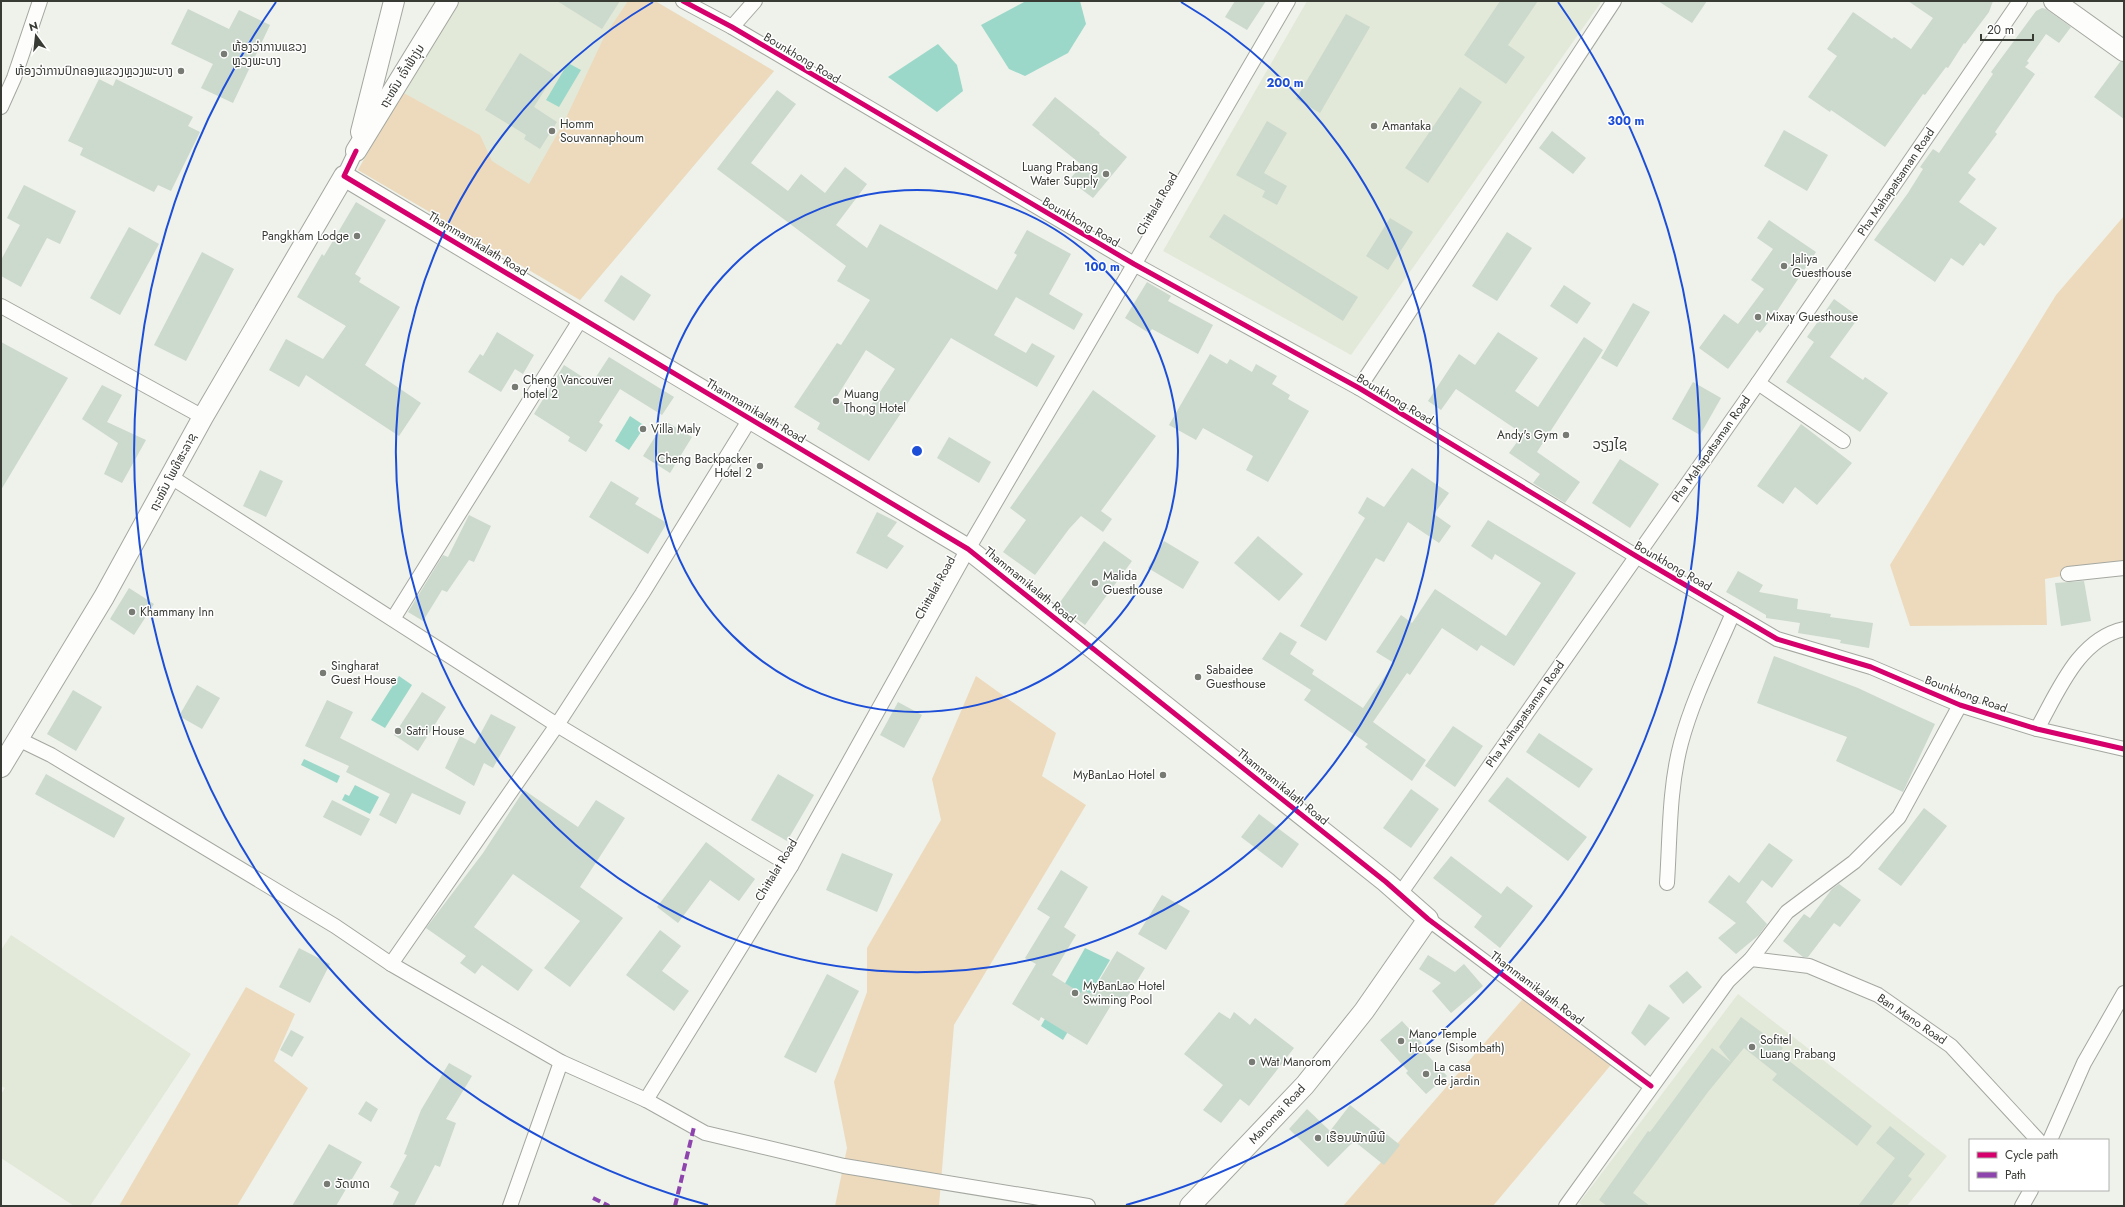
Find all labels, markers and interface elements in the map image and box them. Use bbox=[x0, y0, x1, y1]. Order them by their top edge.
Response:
north arrow bbox=[16, 16, 56, 56]
scale bar bbox=[1981, 16, 2033, 42]
text: N bbox=[27, 17, 40, 35]
text: 20 m bbox=[1987, 21, 2014, 39]
street label: Bounkhong Road bbox=[760, 28, 844, 88]
place label: ຫ້ອງວ່າການແຂວງ ຫຼວງພະບາງ bbox=[232, 38, 307, 70]
street label: ຖະໜົນ ເຈົ້າຟ້າງຸ່ມ bbox=[375, 40, 430, 112]
marker: ຫ້ອງວ່າການແຂວງ ຫຼວງພະບາງ bbox=[219, 49, 229, 59]
place label: ຫ້ອງວ່າການປົກຄອງແຂວງຫຼວງພະບາງ bbox=[15, 62, 173, 80]
marker: ຫ້ອງວ່າການປົກຄອງແຂວງຫຼວງພະບາງ bbox=[176, 66, 186, 76]
text: 200 m bbox=[1266, 74, 1304, 92]
text: 300 m bbox=[1608, 112, 1645, 130]
place label: Homm Souvannaphoum bbox=[560, 115, 644, 147]
place label: Amantaka bbox=[1382, 117, 1431, 135]
marker: Amantaka bbox=[1369, 121, 1379, 131]
street label: Pha Mahapatsaman Road bbox=[1853, 124, 1939, 240]
marker: Homm Souvannaphoum bbox=[547, 126, 557, 136]
place label: Luang Prabang Water Supply bbox=[1022, 158, 1099, 190]
marker: Luang Prabang Water Supply bbox=[1101, 169, 1111, 179]
street label: Chittalat Road bbox=[1132, 169, 1182, 239]
street label: Bounkhong Road bbox=[1039, 193, 1123, 251]
street label: Thammamikalath Road bbox=[425, 207, 531, 281]
place label: Pangkham Lodge bbox=[262, 227, 349, 245]
marker: Pangkham Lodge bbox=[352, 231, 362, 241]
place label: Jaliya Guesthouse bbox=[1790, 250, 1852, 282]
text: 100 m bbox=[1084, 258, 1120, 276]
marker: Jaliya Guesthouse bbox=[1779, 261, 1789, 271]
place label: Mixay Guesthouse bbox=[1766, 308, 1858, 326]
marker: Mixay Guesthouse bbox=[1753, 312, 1763, 322]
street label: Bounkhong Road bbox=[1353, 369, 1437, 429]
place label: Cheng Vancouver hotel 2 bbox=[523, 371, 614, 403]
street label: Thammamikalath Road bbox=[703, 374, 809, 448]
marker: Cheng Vancouver hotel 2 bbox=[510, 382, 520, 392]
place label: Muang Thong Hotel bbox=[844, 385, 906, 417]
street label: Pha Mahapatsaman Road bbox=[1667, 392, 1755, 506]
marker: Muang Thong Hotel bbox=[831, 396, 841, 406]
place label: Villa Maly bbox=[651, 420, 701, 438]
marker: Villa Maly bbox=[638, 424, 648, 434]
place label: Andy's Gym bbox=[1497, 426, 1558, 444]
street label: ຖະໜົນ ໂພທິສະລາຊ bbox=[145, 430, 201, 514]
marker: Andy's Gym bbox=[1561, 430, 1571, 440]
district label: ວຽງໄຊ bbox=[1593, 434, 1627, 454]
centre of rings bbox=[910, 444, 924, 458]
place label: Cheng Backpacker Hotel 2 bbox=[657, 450, 753, 482]
marker: Cheng Backpacker Hotel 2 bbox=[755, 461, 765, 471]
street label: Bounkhong Road bbox=[1631, 537, 1715, 595]
street label: Thammamikalath Road bbox=[980, 542, 1080, 628]
street label: Chittalat Road bbox=[910, 553, 960, 623]
place label: Malida Guesthouse bbox=[1103, 567, 1163, 599]
marker: Malida Guesthouse bbox=[1090, 578, 1100, 588]
place label: Khammany Inn bbox=[140, 603, 214, 621]
marker: Khammany Inn bbox=[127, 607, 137, 617]
place label: Singharat Guest House bbox=[331, 657, 397, 689]
street label: Pha Mahapatsaman Road bbox=[1481, 657, 1569, 771]
place label: Sabaidee Guesthouse bbox=[1206, 661, 1266, 693]
marker: Singharat Guest House bbox=[318, 668, 328, 678]
street label: Bounkhong Road bbox=[1922, 671, 2010, 717]
marker: Sabaidee Guesthouse bbox=[1193, 672, 1203, 682]
place label: Satri House bbox=[406, 722, 465, 740]
marker: Satri House bbox=[393, 726, 403, 736]
street label: Thammamikalath Road bbox=[1233, 744, 1333, 830]
place label: MyBanLao Hotel bbox=[1073, 766, 1155, 784]
marker: MyBanLao Hotel bbox=[1158, 770, 1168, 780]
street label: Chittalat Road bbox=[750, 835, 802, 905]
street label: Thammamikalath Road bbox=[1487, 947, 1587, 1029]
place label: MyBanLao Hotel Swiming Pool bbox=[1083, 977, 1165, 1009]
marker: MyBanLao Hotel Swiming Pool bbox=[1070, 988, 1080, 998]
street label: Ban Mano Road bbox=[1874, 989, 1950, 1049]
place label: Mano Temple House (Sisombath) bbox=[1409, 1025, 1505, 1057]
place label: Sofitel Luang Prabang bbox=[1760, 1031, 1836, 1063]
marker: Mano Temple House (Sisombath) bbox=[1396, 1036, 1406, 1046]
marker: Sofitel Luang Prabang bbox=[1747, 1042, 1757, 1052]
place label: Wat Manorom bbox=[1260, 1053, 1331, 1071]
marker: Wat Manorom bbox=[1247, 1057, 1257, 1067]
place label: La casa de jardin bbox=[1434, 1058, 1480, 1090]
marker: La casa de jardin bbox=[1421, 1069, 1431, 1079]
street label: Manomai Road bbox=[1244, 1080, 1310, 1148]
place label: ເຮືອນພັກພີພີ bbox=[1326, 1129, 1385, 1147]
marker: ເຮືອນພັກພີພີ bbox=[1313, 1133, 1323, 1143]
legend bbox=[1969, 1139, 2109, 1191]
text: Cycle path bbox=[2005, 1146, 2058, 1164]
text: Path bbox=[2005, 1166, 2026, 1184]
place label: ວັດທາດ bbox=[335, 1175, 370, 1193]
marker: ວັດທາດ bbox=[322, 1179, 332, 1189]

